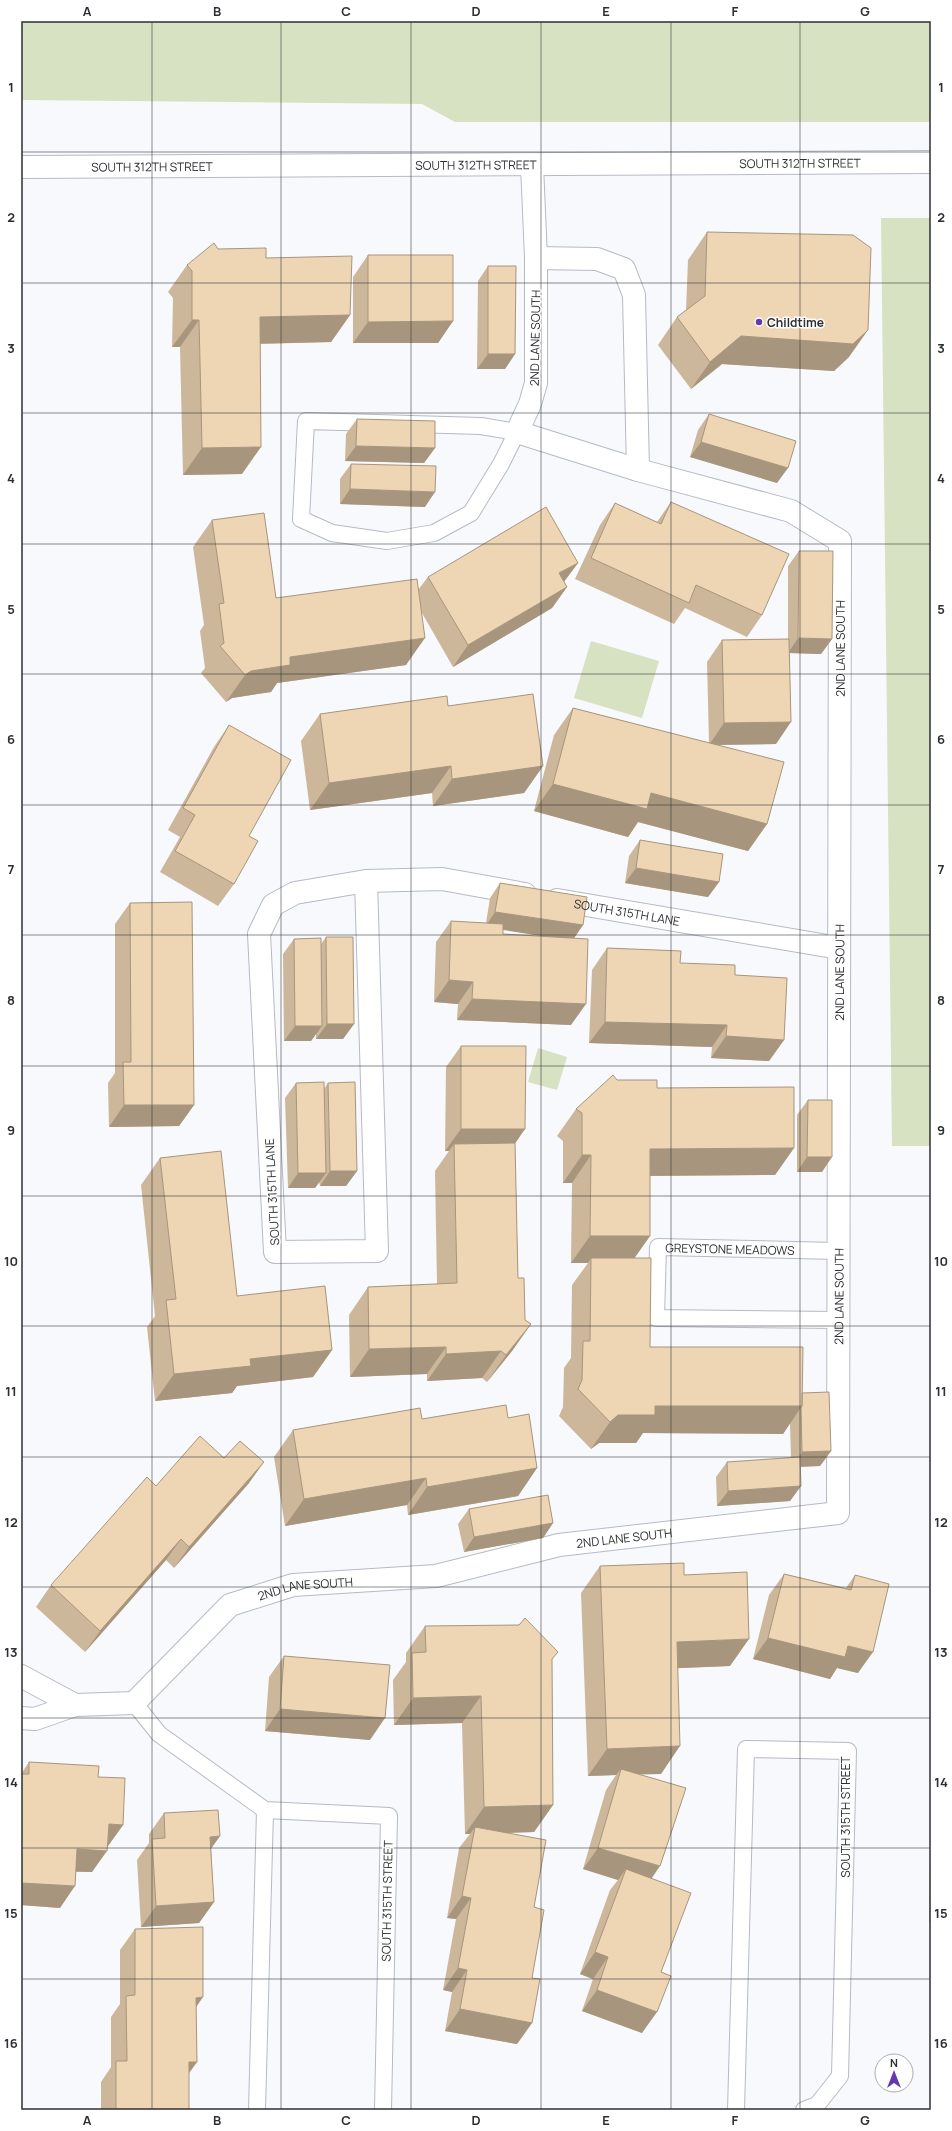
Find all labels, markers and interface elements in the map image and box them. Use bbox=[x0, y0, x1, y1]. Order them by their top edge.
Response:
text: A bbox=[83, 2, 92, 20]
text: B bbox=[213, 2, 221, 20]
text: C bbox=[341, 2, 351, 20]
text: D bbox=[471, 2, 481, 20]
text: E bbox=[602, 2, 610, 20]
text: F bbox=[732, 2, 739, 20]
text: G bbox=[860, 2, 870, 20]
text: 1 bbox=[8, 78, 14, 96]
text: 1 bbox=[938, 78, 944, 96]
street label: SOUTH 312TH STREET bbox=[739, 154, 862, 172]
street label: SOUTH 312TH STREET bbox=[415, 156, 538, 173]
street label: SOUTH 312TH STREET bbox=[91, 157, 214, 175]
text: 2 bbox=[7, 208, 15, 226]
text: 2 bbox=[937, 208, 945, 226]
street label: 2ND LANE SOUTH bbox=[526, 290, 544, 386]
place label: Childtime bbox=[767, 314, 824, 331]
marker: Childtime bbox=[754, 317, 764, 327]
text: 3 bbox=[7, 339, 15, 357]
text: 3 bbox=[937, 339, 945, 357]
text: 4 bbox=[7, 469, 15, 487]
text: 4 bbox=[937, 469, 945, 487]
text: 5 bbox=[7, 600, 15, 618]
street label: 2ND LANE SOUTH bbox=[831, 600, 848, 697]
text: 5 bbox=[937, 600, 945, 618]
text: 6 bbox=[7, 730, 15, 748]
text: 6 bbox=[937, 730, 945, 748]
text: 7 bbox=[8, 860, 15, 878]
text: 7 bbox=[938, 860, 945, 878]
street label: SOUTH 315TH LANE bbox=[573, 895, 681, 929]
street label: 2ND LANE SOUTH bbox=[831, 924, 848, 1021]
text: 8 bbox=[7, 991, 15, 1009]
text: 8 bbox=[937, 991, 945, 1009]
text: 9 bbox=[7, 1121, 15, 1139]
text: 9 bbox=[937, 1121, 945, 1139]
street label: SOUTH 315TH LANE bbox=[261, 1138, 283, 1246]
street label: GREYSTONE MEADOWS bbox=[665, 1239, 795, 1259]
street label: 2ND LANE SOUTH bbox=[830, 1248, 847, 1345]
text: 10 bbox=[4, 1252, 18, 1270]
text: 10 bbox=[934, 1252, 948, 1270]
text: 11 bbox=[5, 1382, 17, 1400]
text: 11 bbox=[935, 1382, 947, 1400]
text: 12 bbox=[4, 1513, 18, 1531]
text: 12 bbox=[934, 1513, 948, 1531]
street label: 2ND LANE SOUTH bbox=[575, 1524, 673, 1551]
street label: 2ND LANE SOUTH bbox=[255, 1573, 353, 1604]
text: 13 bbox=[4, 1643, 18, 1661]
text: 13 bbox=[934, 1643, 948, 1661]
street label: SOUTH 315TH STREET bbox=[837, 1756, 854, 1878]
text: 14 bbox=[4, 1773, 18, 1791]
text: 14 bbox=[934, 1773, 948, 1791]
street label: SOUTH 315TH STREET bbox=[377, 1839, 397, 1962]
text: 15 bbox=[4, 1904, 18, 1922]
text: 15 bbox=[934, 1904, 948, 1922]
text: 16 bbox=[4, 2034, 18, 2052]
text: 16 bbox=[934, 2034, 948, 2052]
north arrow bbox=[874, 2053, 914, 2093]
text: N bbox=[890, 2055, 898, 2070]
text: A bbox=[83, 2111, 92, 2129]
text: B bbox=[213, 2111, 221, 2129]
text: C bbox=[341, 2111, 351, 2129]
text: D bbox=[471, 2111, 481, 2129]
text: E bbox=[602, 2111, 610, 2129]
text: F bbox=[732, 2111, 739, 2129]
text: G bbox=[860, 2111, 870, 2129]

